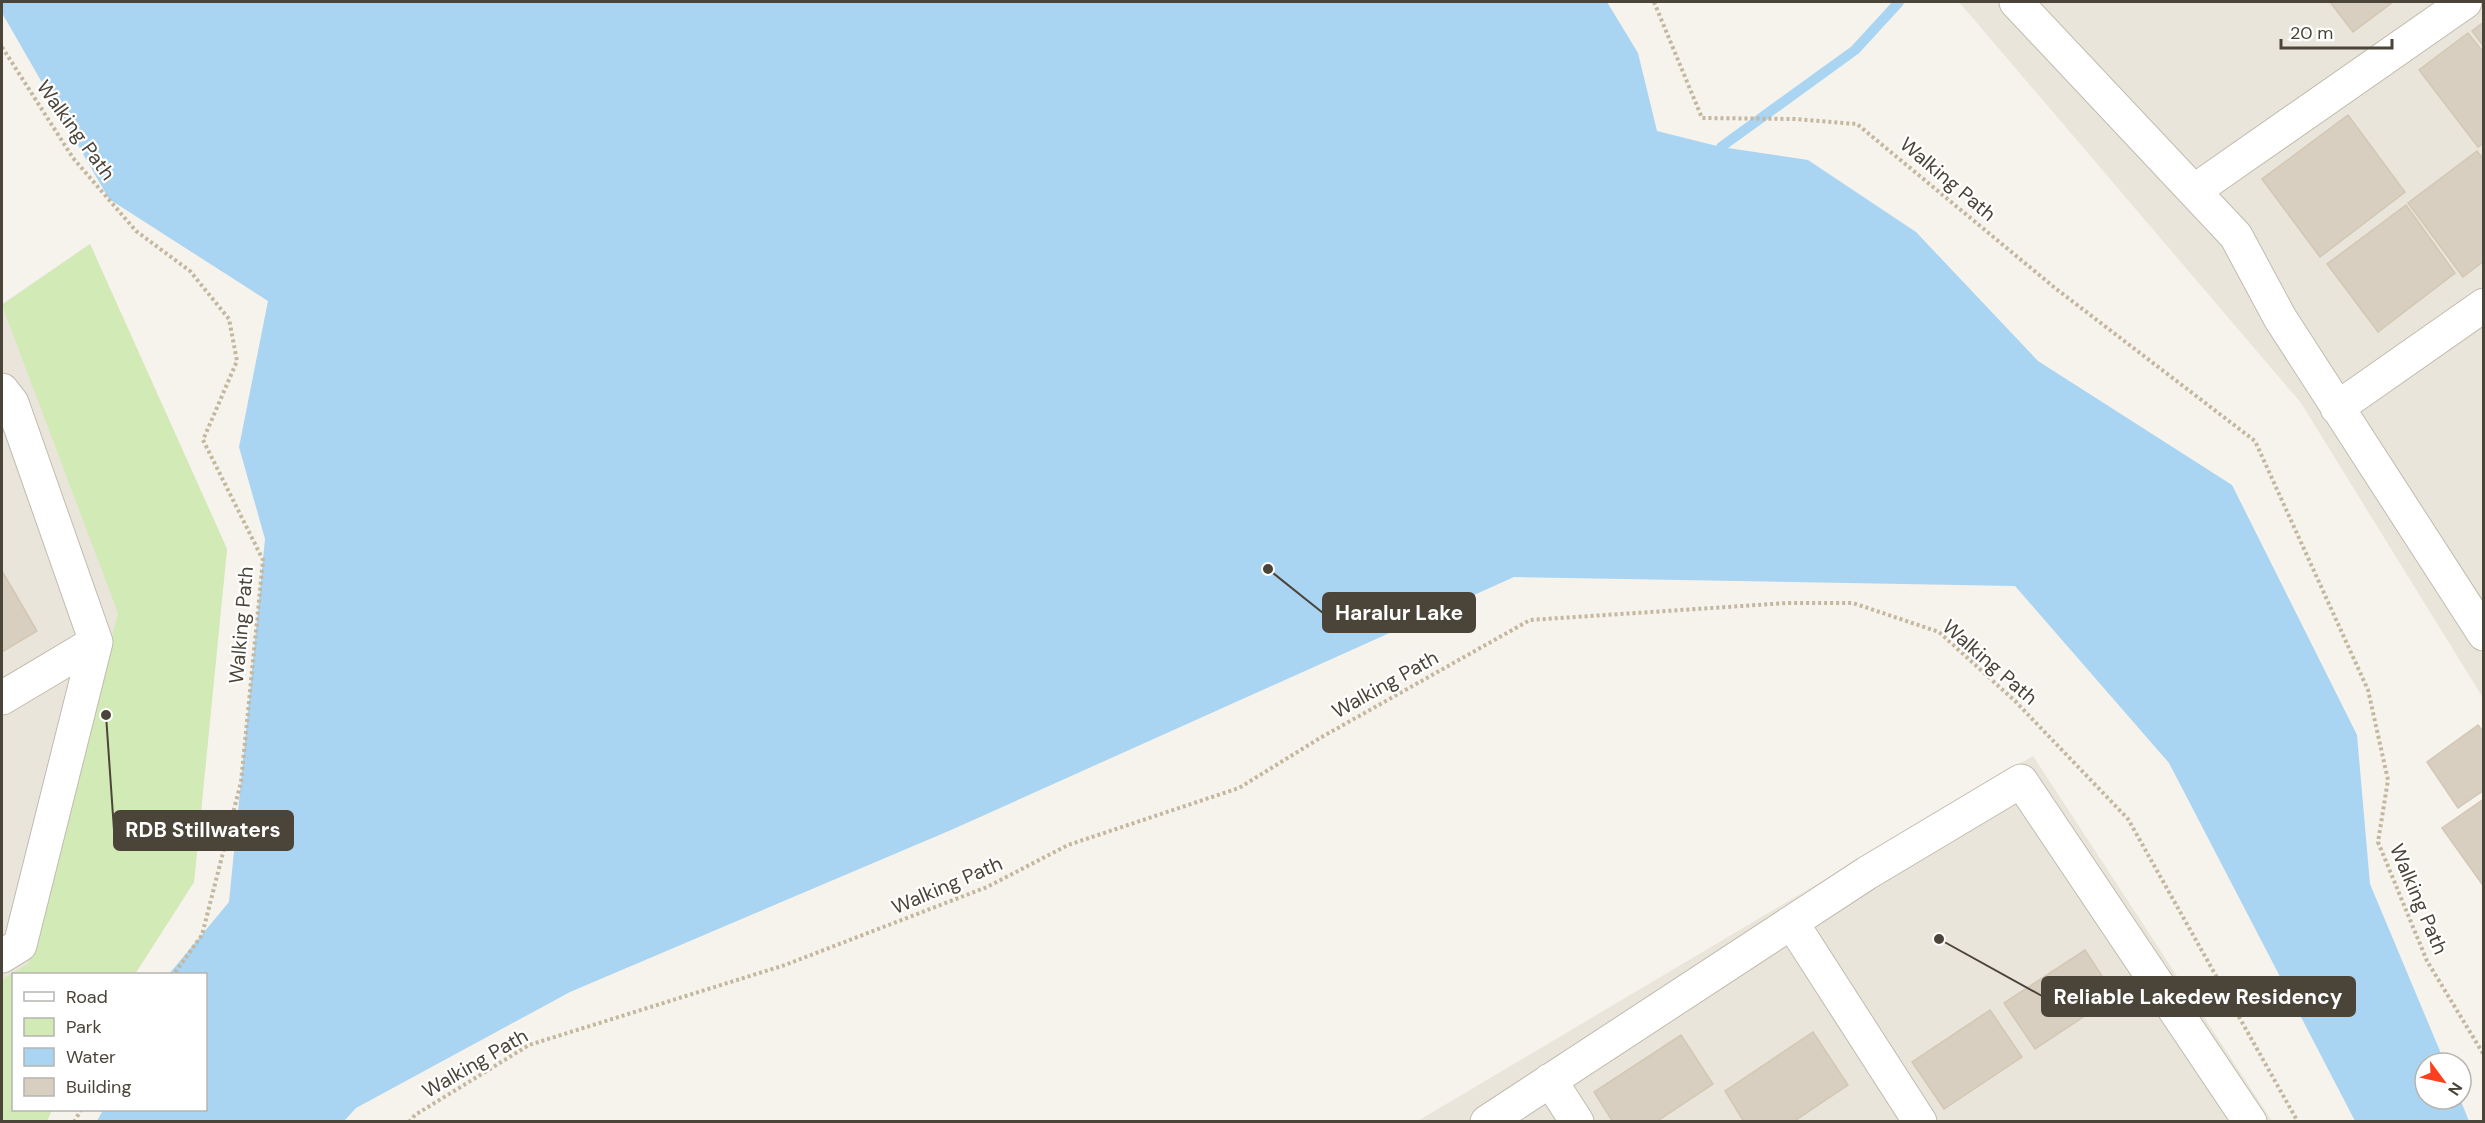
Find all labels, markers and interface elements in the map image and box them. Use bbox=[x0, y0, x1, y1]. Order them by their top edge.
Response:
scale bar bbox=[2281, 12, 2392, 50]
text: 20 m bbox=[2290, 21, 2333, 45]
street label: Walking Path bbox=[31, 75, 121, 185]
street label: Walking Path bbox=[1895, 131, 2001, 227]
street label: Walking Path bbox=[223, 565, 259, 685]
callout: Haralur Lake bbox=[1323, 593, 1475, 632]
text: Haralur Lake bbox=[1335, 599, 1463, 627]
street label: Walking Path bbox=[1937, 614, 2043, 710]
street label: Walking Path bbox=[1327, 644, 1443, 724]
callout: RDB Stillwaters bbox=[114, 811, 293, 850]
text: RDB Stillwaters bbox=[125, 816, 281, 844]
street label: Walking Path bbox=[2384, 840, 2454, 958]
street label: Walking Path bbox=[888, 850, 1006, 920]
legend bbox=[12, 973, 207, 1111]
callout: Reliable Lakedew Residency bbox=[2042, 977, 2355, 1016]
text: Reliable Lakedew Residency bbox=[2054, 983, 2343, 1011]
text: Road bbox=[66, 985, 108, 1009]
text: Park bbox=[66, 1015, 102, 1039]
street label: Walking Path bbox=[418, 1022, 532, 1104]
text: Water bbox=[66, 1045, 116, 1069]
north arrow bbox=[2413, 1051, 2473, 1111]
text: Building bbox=[66, 1075, 131, 1099]
text: N bbox=[2443, 1078, 2467, 1100]

